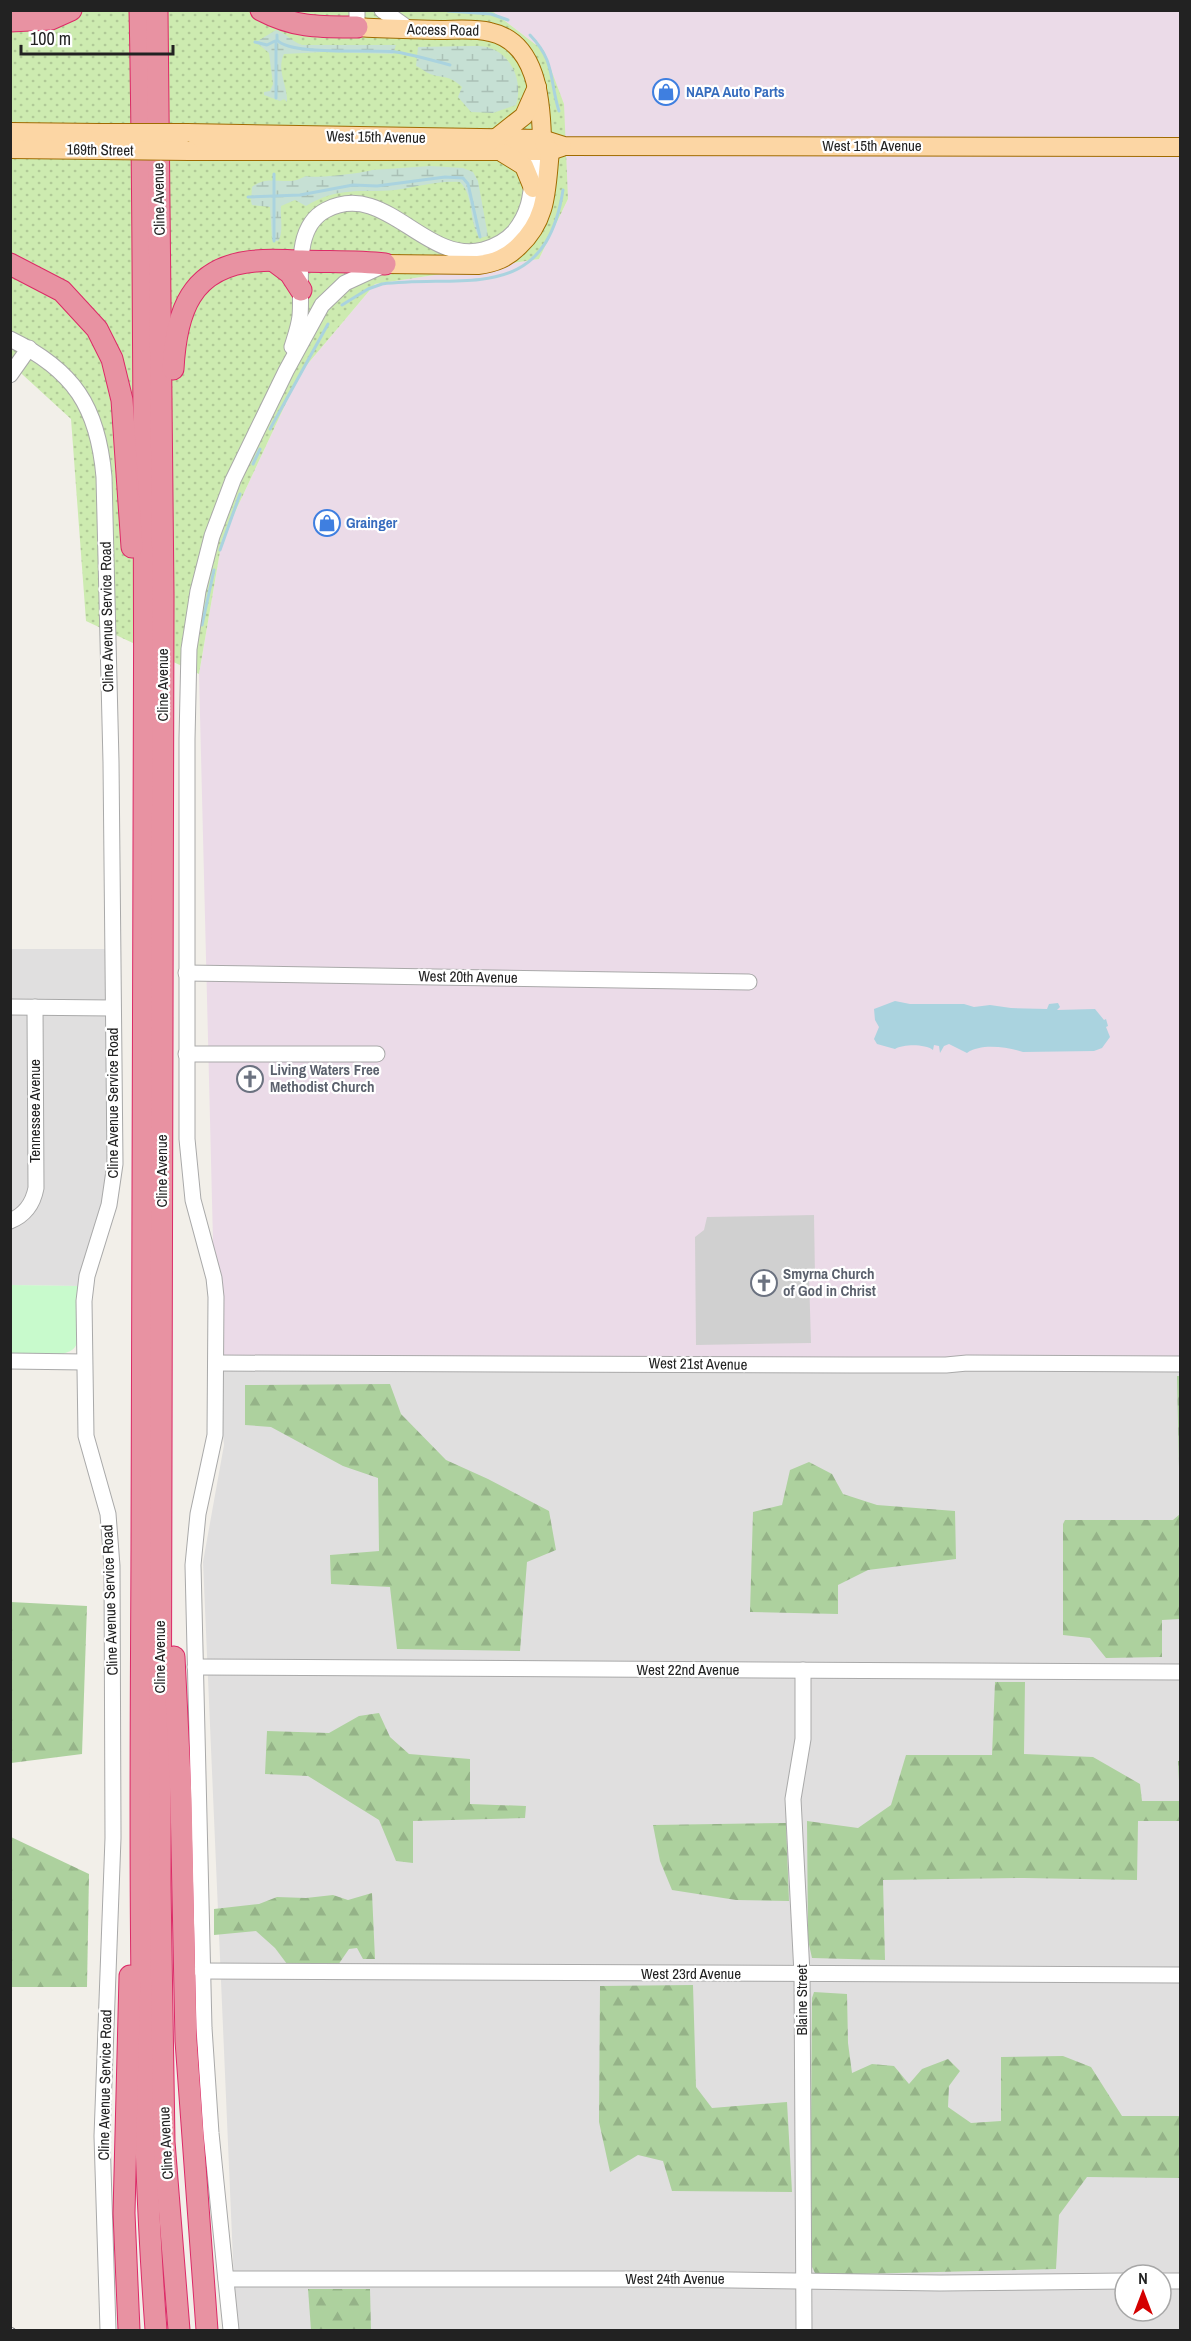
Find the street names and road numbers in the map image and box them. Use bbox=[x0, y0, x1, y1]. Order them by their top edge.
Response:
street label: Access Road bbox=[406, 18, 479, 41]
street label: West 15th Avenue bbox=[326, 125, 426, 148]
street label: West 15th Avenue bbox=[822, 135, 922, 156]
street label: 169th Street bbox=[66, 138, 134, 161]
street label: Cline Avenue bbox=[147, 162, 170, 236]
street label: Cline Avenue Service Road bbox=[95, 541, 118, 693]
street label: Cline Avenue bbox=[152, 648, 173, 721]
street label: West 20th Avenue bbox=[418, 965, 518, 988]
street label: Cline Avenue Service Road bbox=[102, 1028, 123, 1178]
street label: Tennessee Avenue bbox=[24, 1059, 45, 1163]
street label: Cline Avenue bbox=[151, 1134, 172, 1207]
street label: West 21st Avenue bbox=[648, 1352, 748, 1375]
street label: Cline Avenue Service Road bbox=[96, 1524, 123, 1676]
street label: Cline Avenue bbox=[149, 1620, 170, 1693]
street label: West 22nd Avenue bbox=[637, 1659, 740, 1680]
street label: West 23rd Avenue bbox=[641, 1963, 741, 1984]
street label: Blaine Street bbox=[791, 1964, 812, 2036]
street label: Cline Avenue Service Road bbox=[93, 2009, 116, 2161]
street label: Cline Avenue bbox=[153, 2106, 178, 2180]
street label: West 24th Avenue bbox=[625, 2268, 725, 2289]

